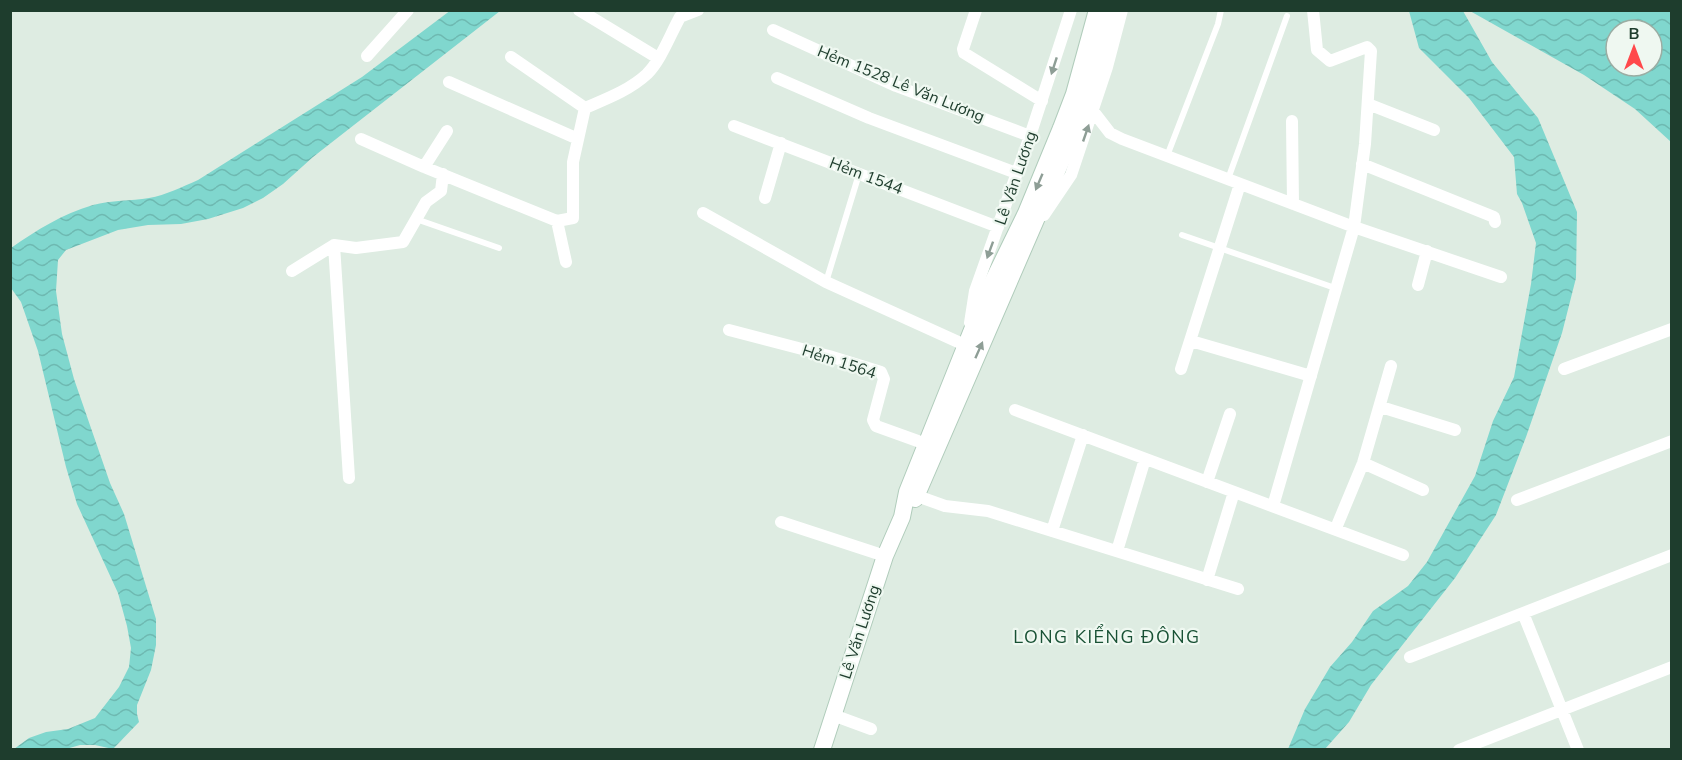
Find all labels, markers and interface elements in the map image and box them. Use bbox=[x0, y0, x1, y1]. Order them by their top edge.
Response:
north arrow bbox=[1604, 18, 1664, 78]
text: B bbox=[1628, 23, 1640, 45]
street label: Hẻm 1528 Lê Văn Lương bbox=[814, 40, 988, 128]
one-way arrow bbox=[1048, 57, 1058, 75]
one-way arrow bbox=[1081, 124, 1091, 142]
street label: Lê Văn Lương bbox=[990, 128, 1042, 228]
street label: Hẻm 1544 bbox=[826, 152, 906, 200]
one-way arrow bbox=[1034, 174, 1043, 191]
one-way arrow bbox=[984, 242, 994, 260]
street label: Hẻm 1564 bbox=[799, 340, 879, 384]
one-way arrow bbox=[975, 342, 984, 359]
street label: Lê Văn Lương bbox=[834, 582, 886, 682]
district label: LONG KIỂNG ĐÔNG bbox=[1013, 624, 1201, 649]

